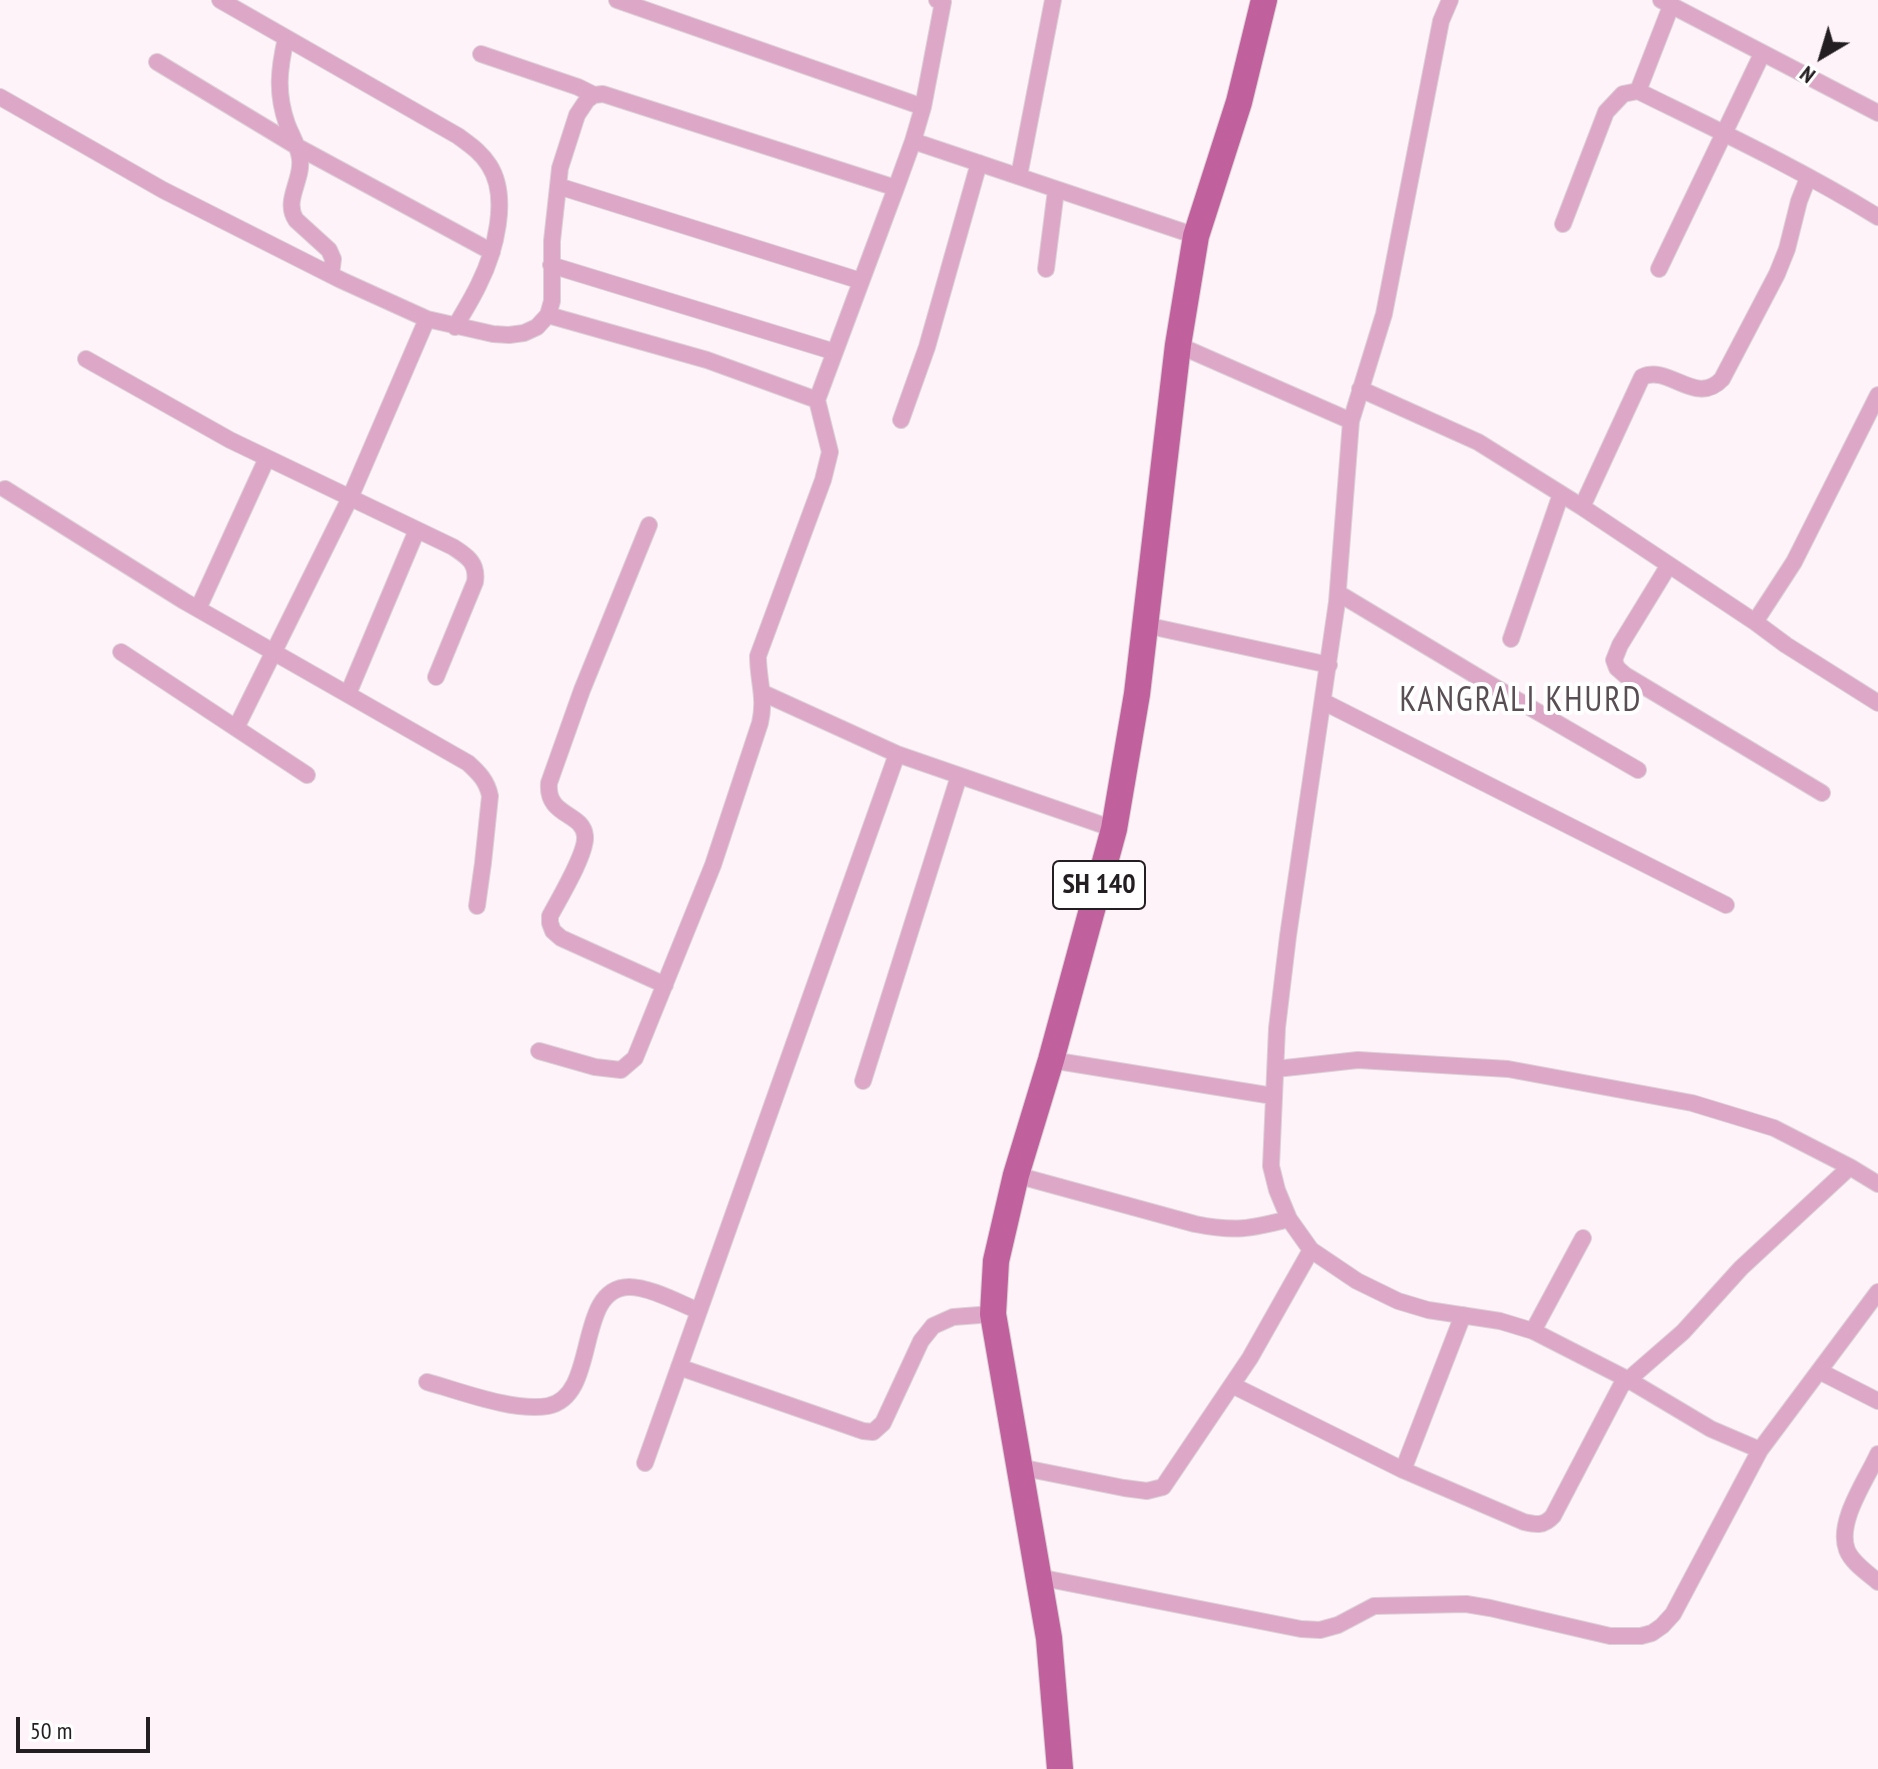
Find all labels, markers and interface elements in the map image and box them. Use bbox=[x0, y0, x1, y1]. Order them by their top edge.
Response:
north arrow bbox=[1782, 16, 1862, 96]
text: N bbox=[1794, 60, 1821, 90]
district label: KANGRALI KHURD bbox=[1400, 681, 1642, 721]
road number: SH 140 bbox=[1053, 861, 1145, 909]
scale bar bbox=[20, 1701, 154, 1751]
text: 50 m bbox=[30, 1715, 72, 1746]

